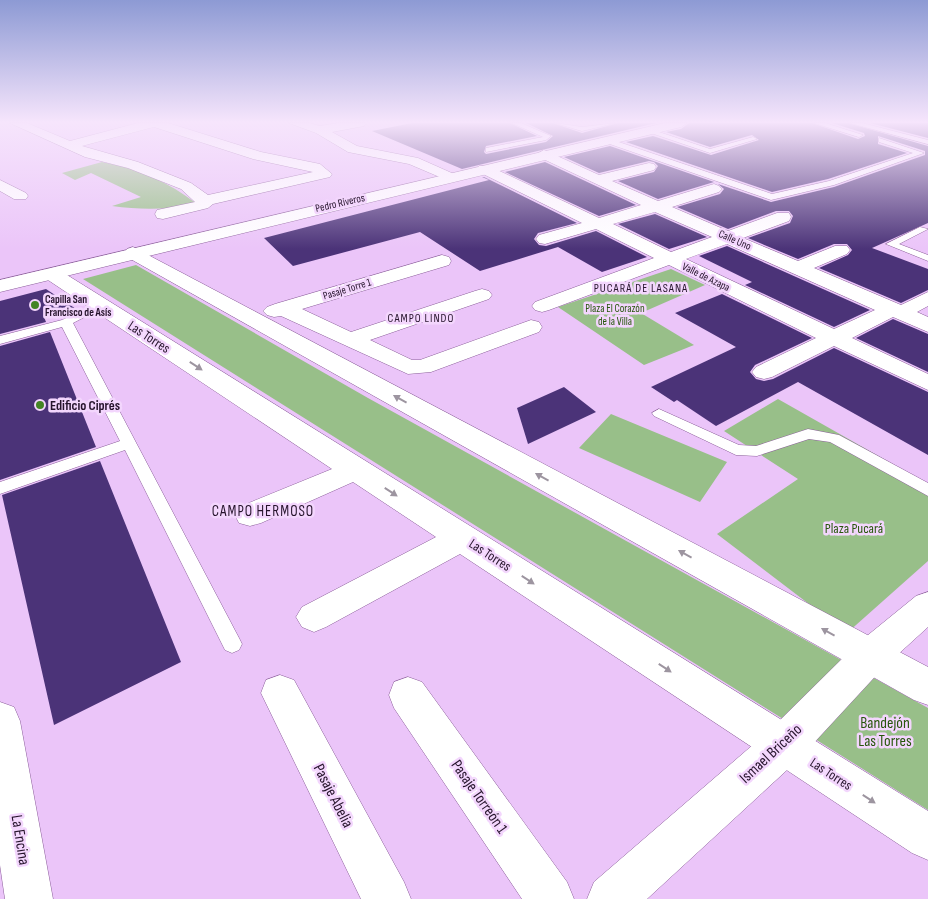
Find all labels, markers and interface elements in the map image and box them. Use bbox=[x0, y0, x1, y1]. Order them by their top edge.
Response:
street label: Pedro Riveros bbox=[314, 191, 366, 215]
street label: Calle Uno bbox=[717, 227, 754, 253]
street label: Valle de Azapa bbox=[680, 260, 732, 294]
street label: Pasaje Torre 1 bbox=[321, 276, 373, 302]
district label: PUCARÁ DE LASANA bbox=[594, 281, 688, 296]
place label: Capilla San Francisco de Asís bbox=[45, 293, 112, 319]
marker: Capilla San Francisco de Asís bbox=[29, 299, 41, 311]
park label: Plaza El Corazón de la Villa bbox=[585, 302, 645, 328]
district label: CAMPO LINDO bbox=[388, 311, 454, 326]
street label: Las Torres bbox=[125, 317, 173, 357]
one-way arrow bbox=[189, 362, 202, 371]
one-way arrow bbox=[392, 395, 407, 403]
place label: Edificio Ciprés bbox=[50, 397, 120, 414]
marker: Edificio Ciprés bbox=[34, 399, 46, 411]
one-way arrow bbox=[535, 473, 550, 481]
one-way arrow bbox=[385, 487, 398, 497]
district label: CAMPO HERMOSO bbox=[212, 502, 314, 521]
park label: Plaza Pucará bbox=[825, 520, 883, 537]
street label: Las Torres bbox=[466, 535, 514, 575]
one-way arrow bbox=[678, 550, 692, 559]
one-way arrow bbox=[521, 575, 535, 585]
one-way arrow bbox=[820, 628, 835, 636]
one-way arrow bbox=[658, 663, 671, 672]
park label: Bandejón Las Torres bbox=[858, 714, 912, 751]
street label: Ismael Briceño bbox=[736, 720, 806, 788]
street label: Las Torres bbox=[807, 754, 855, 794]
street label: Pasaje Torreón 1 bbox=[447, 757, 512, 838]
street label: Pasaje Abelia bbox=[309, 761, 357, 831]
one-way arrow bbox=[862, 794, 876, 804]
street label: La Encina bbox=[7, 814, 33, 866]

